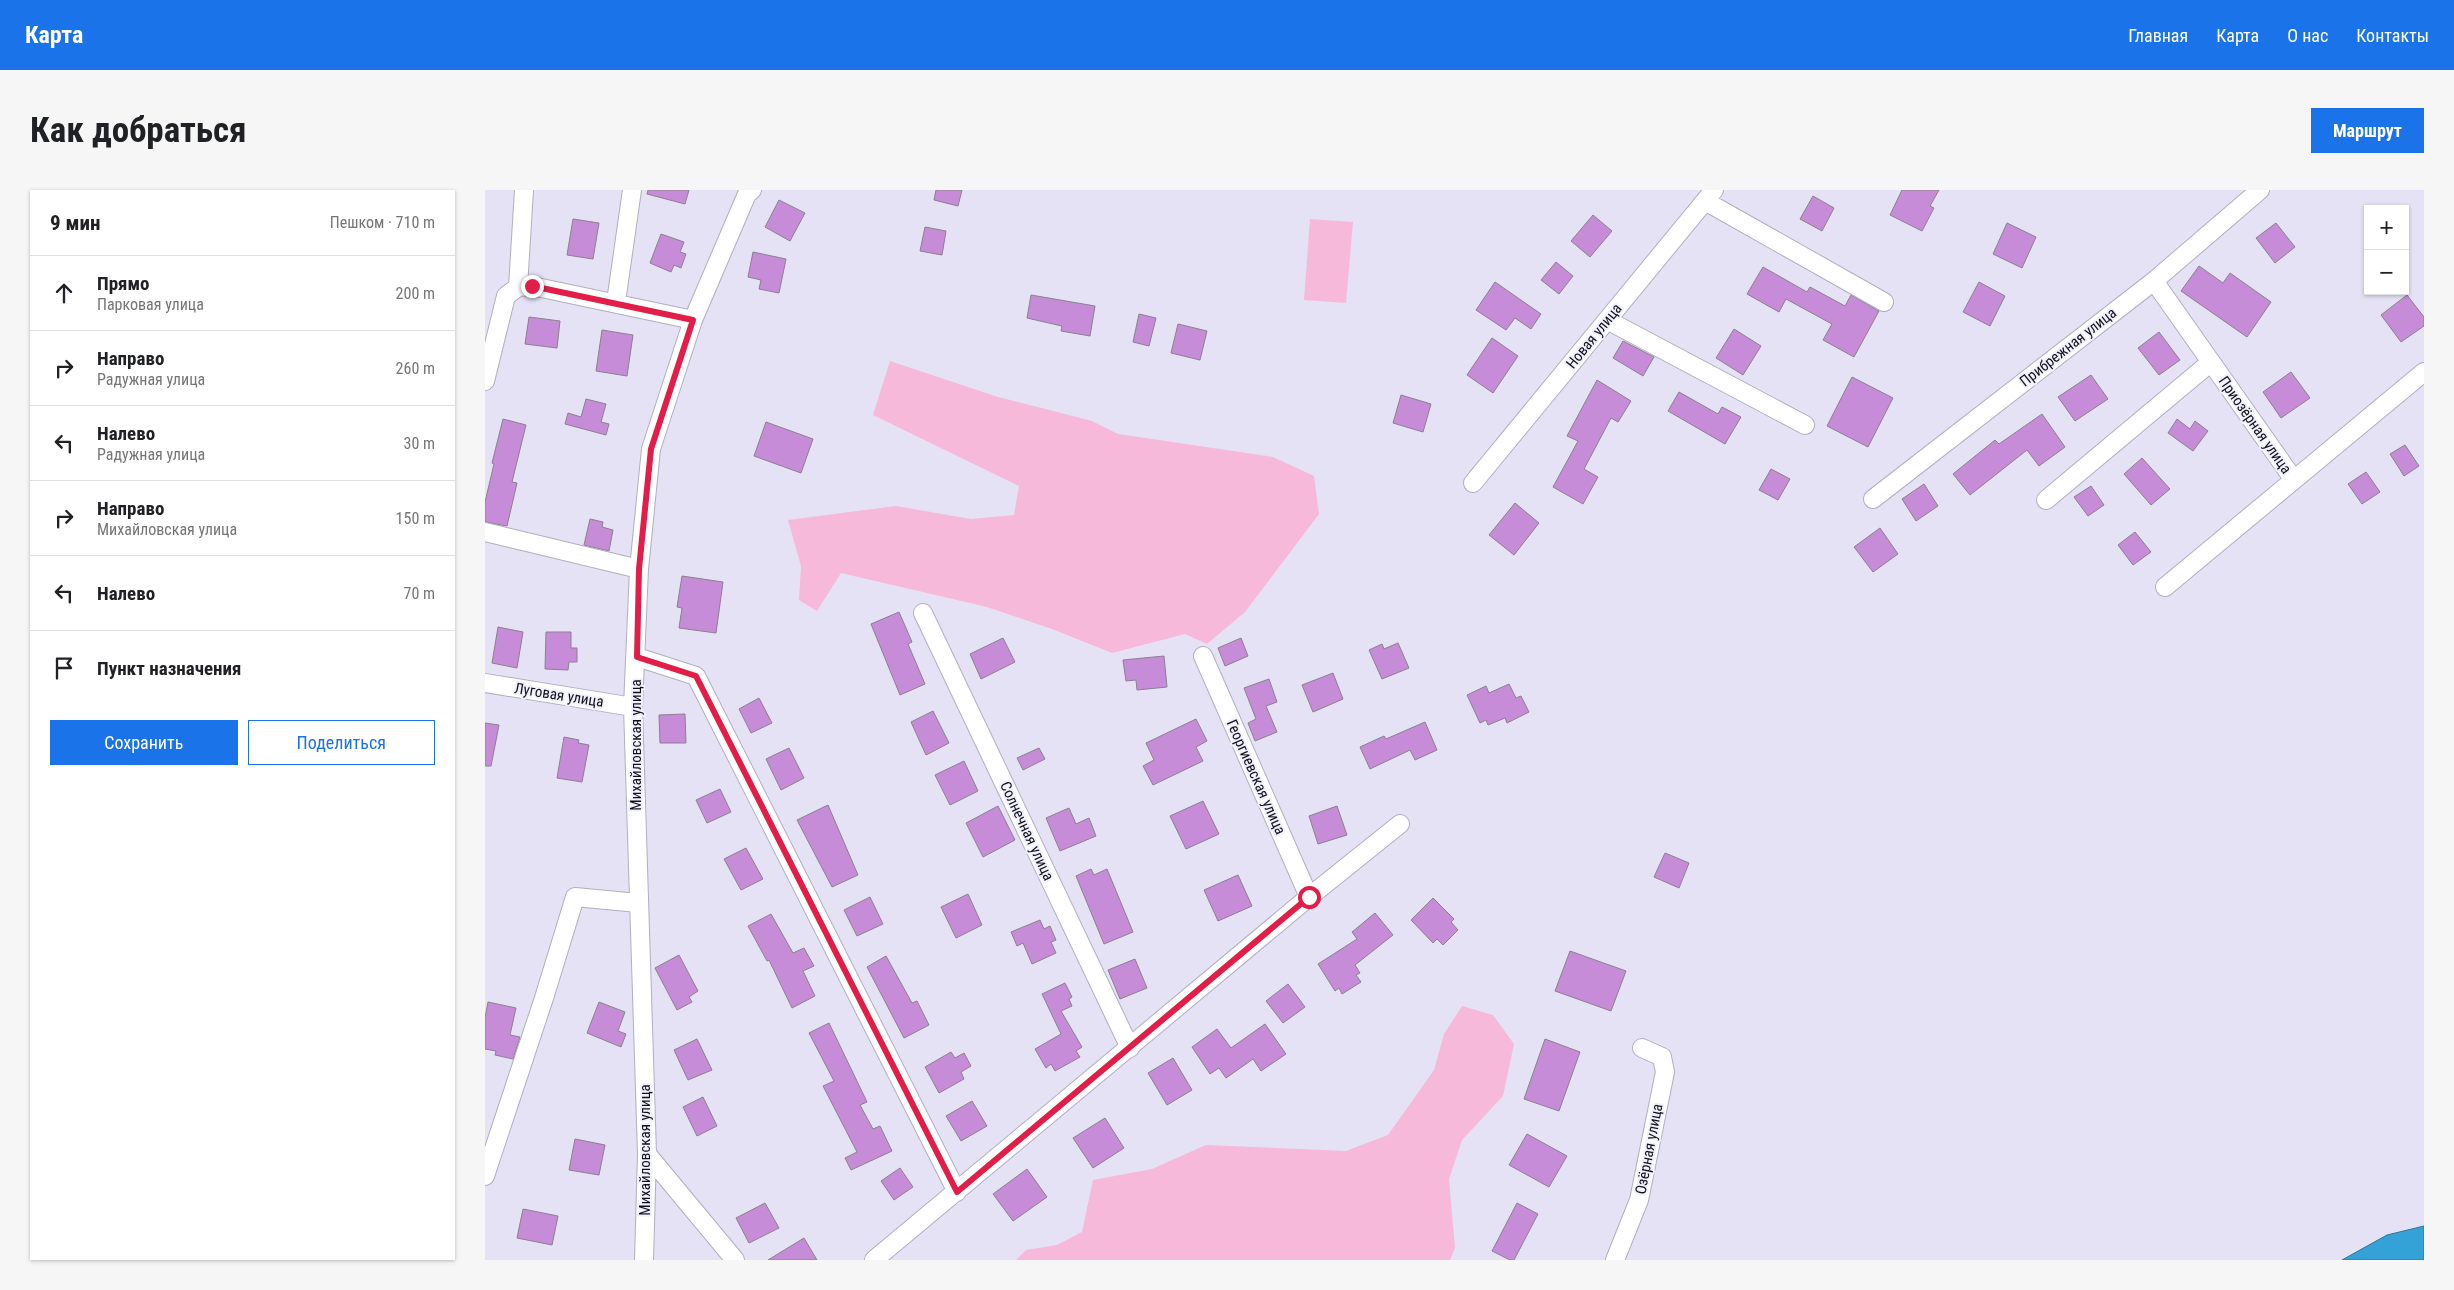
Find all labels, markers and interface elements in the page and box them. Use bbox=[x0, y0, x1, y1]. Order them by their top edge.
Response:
text: Карта bbox=[25, 21, 83, 49]
text: Главная bbox=[2128, 25, 2188, 46]
text: Карта bbox=[2216, 25, 2259, 46]
text: О нас bbox=[2287, 25, 2328, 46]
text: Контакты bbox=[2356, 25, 2429, 46]
button: Маршрут bbox=[2311, 108, 2424, 153]
text: Как добраться bbox=[30, 110, 246, 151]
map controls bbox=[2364, 205, 2409, 295]
button: + bbox=[2364, 205, 2409, 250]
text: 9 мин bbox=[50, 211, 100, 235]
text: Пешком · 710 m bbox=[330, 213, 435, 232]
button: − bbox=[2364, 250, 2409, 295]
text: Прямо bbox=[97, 272, 150, 295]
route end bbox=[521, 275, 544, 298]
icon: ahead bbox=[50, 279, 78, 307]
text: 200 m bbox=[396, 284, 435, 303]
text: Парковая улица bbox=[97, 295, 204, 314]
street label: Новая улица bbox=[1562, 300, 1626, 372]
street label: Прибрежная улица bbox=[2016, 304, 2120, 390]
text: Направо bbox=[97, 347, 164, 370]
icon: right bbox=[50, 354, 78, 382]
text: 260 m bbox=[396, 359, 435, 378]
text: Радужная улица bbox=[97, 370, 205, 389]
street label: Приозёрная улица bbox=[2215, 373, 2295, 477]
text: Налево bbox=[97, 422, 155, 445]
icon: left bbox=[50, 429, 78, 457]
text: 30 m bbox=[403, 434, 435, 453]
text: Радужная улица bbox=[97, 445, 205, 464]
text: Направо bbox=[97, 497, 164, 520]
icon: right bbox=[50, 504, 78, 532]
text: 150 m bbox=[396, 509, 435, 528]
text: Михайловская улица bbox=[97, 520, 237, 539]
icon: left bbox=[50, 579, 78, 607]
text: Налево bbox=[97, 582, 155, 605]
text: 70 m bbox=[403, 584, 435, 603]
icon: arrive bbox=[50, 654, 78, 682]
text: Пункт назначения bbox=[97, 657, 241, 680]
street label: Луговая улица bbox=[513, 679, 605, 711]
street label: Михайловская улица bbox=[627, 679, 645, 811]
street label: Георгиевская улица bbox=[1223, 717, 1289, 837]
button: Сохранить bbox=[50, 720, 238, 765]
button: Поделиться bbox=[248, 720, 435, 765]
street label: Солнечная улица bbox=[996, 779, 1058, 883]
route start bbox=[1298, 886, 1321, 909]
street label: Михайловская улица bbox=[636, 1084, 654, 1216]
street label: Озёрная улица bbox=[1631, 1102, 1667, 1196]

